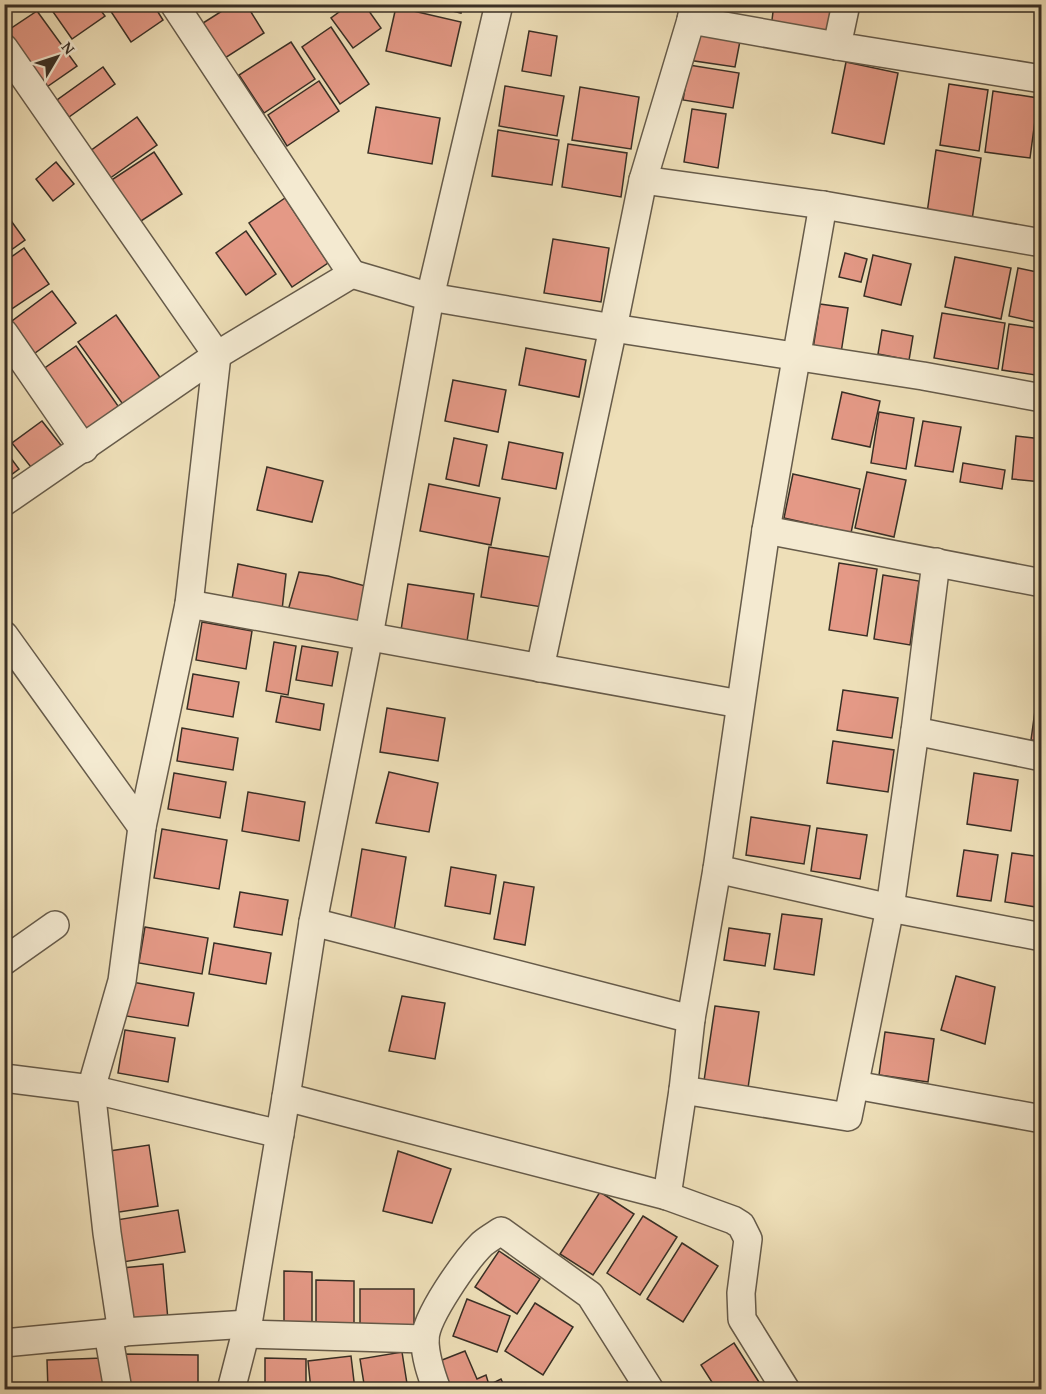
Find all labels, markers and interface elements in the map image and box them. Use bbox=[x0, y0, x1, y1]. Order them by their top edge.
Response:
north arrow bbox=[27, 27, 87, 87]
text: N bbox=[56, 36, 82, 60]

